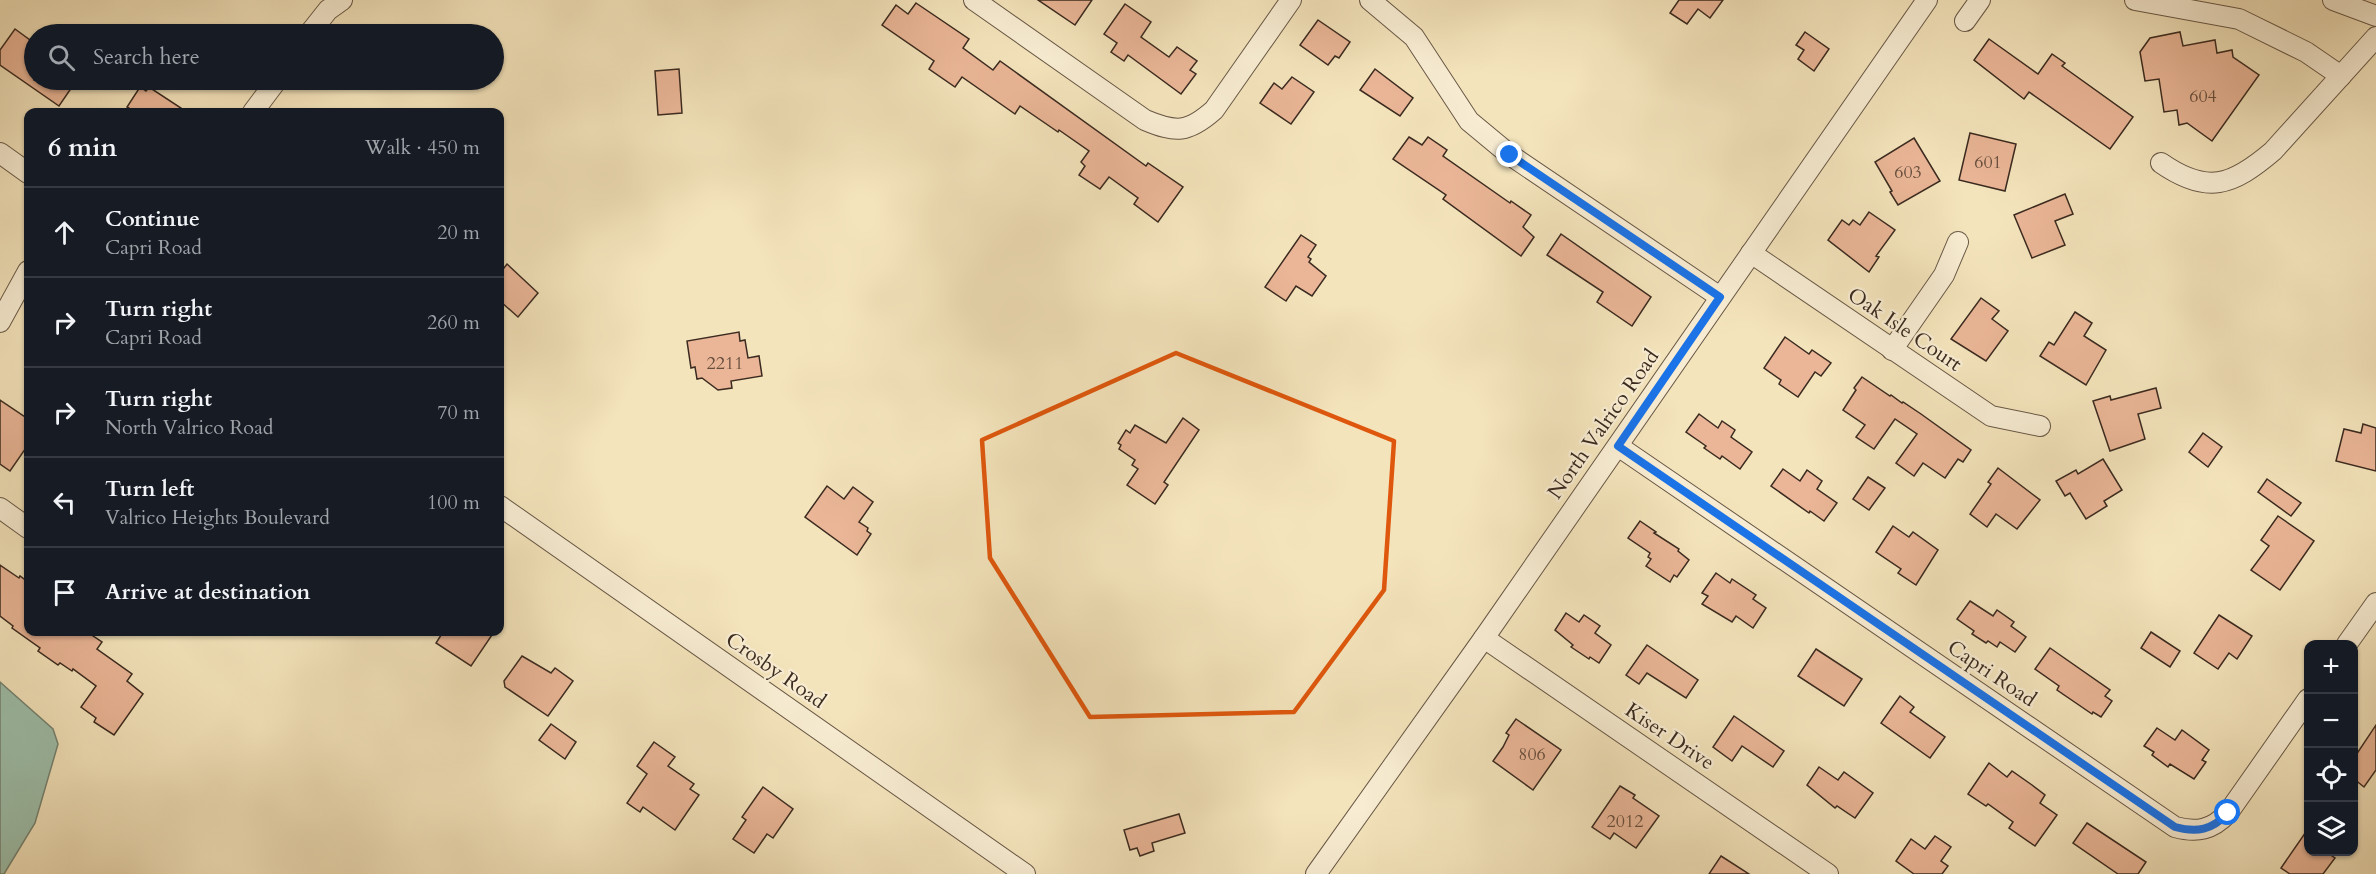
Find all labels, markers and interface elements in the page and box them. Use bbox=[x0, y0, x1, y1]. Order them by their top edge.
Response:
search box bbox=[24, 24, 504, 90]
icon: search bbox=[45, 41, 78, 74]
text: Search here bbox=[93, 42, 200, 72]
house number: 604 bbox=[2189, 84, 2217, 109]
text: 6 min bbox=[48, 130, 117, 165]
text: Walk · 450 m bbox=[365, 134, 480, 161]
route end bbox=[1496, 141, 1522, 167]
house number: 601 bbox=[1974, 150, 2002, 175]
house number: 603 bbox=[1894, 160, 1922, 185]
text: Continue bbox=[105, 204, 200, 234]
icon: ahead bbox=[48, 216, 81, 249]
text: 20 m bbox=[437, 219, 480, 246]
text: Capri Road bbox=[105, 234, 202, 261]
street label: Oak Isle Court bbox=[1842, 280, 1968, 379]
text: Turn right bbox=[105, 294, 212, 324]
icon: right bbox=[48, 306, 81, 339]
text: 260 m bbox=[427, 309, 480, 336]
text: Capri Road bbox=[105, 324, 202, 351]
street label: North Valrico Road bbox=[1541, 344, 1666, 505]
house number: 2211 bbox=[707, 351, 743, 376]
text: Turn right bbox=[105, 384, 212, 414]
icon: right bbox=[48, 396, 81, 429]
text: 70 m bbox=[437, 399, 480, 426]
text: North Valrico Road bbox=[105, 414, 273, 441]
text: Turn left bbox=[105, 474, 194, 504]
icon: left bbox=[48, 486, 81, 519]
text: 100 m bbox=[427, 489, 480, 516]
text: Valrico Heights Boulevard bbox=[105, 504, 330, 531]
icon: arrive bbox=[48, 576, 81, 609]
text: Arrive at destination bbox=[105, 577, 310, 607]
street label: Crosby Road bbox=[720, 625, 832, 716]
street label: Capri Road bbox=[1941, 633, 2042, 714]
map controls bbox=[2304, 640, 2358, 856]
button: + bbox=[2304, 640, 2358, 694]
button: − bbox=[2304, 694, 2358, 748]
street label: Kiser Drive bbox=[1619, 696, 1720, 777]
house number: 806 bbox=[1518, 742, 1546, 767]
button: locate bbox=[2304, 748, 2358, 802]
route start bbox=[2214, 799, 2240, 825]
button: layers bbox=[2304, 802, 2358, 856]
house number: 2012 bbox=[1607, 809, 1643, 834]

